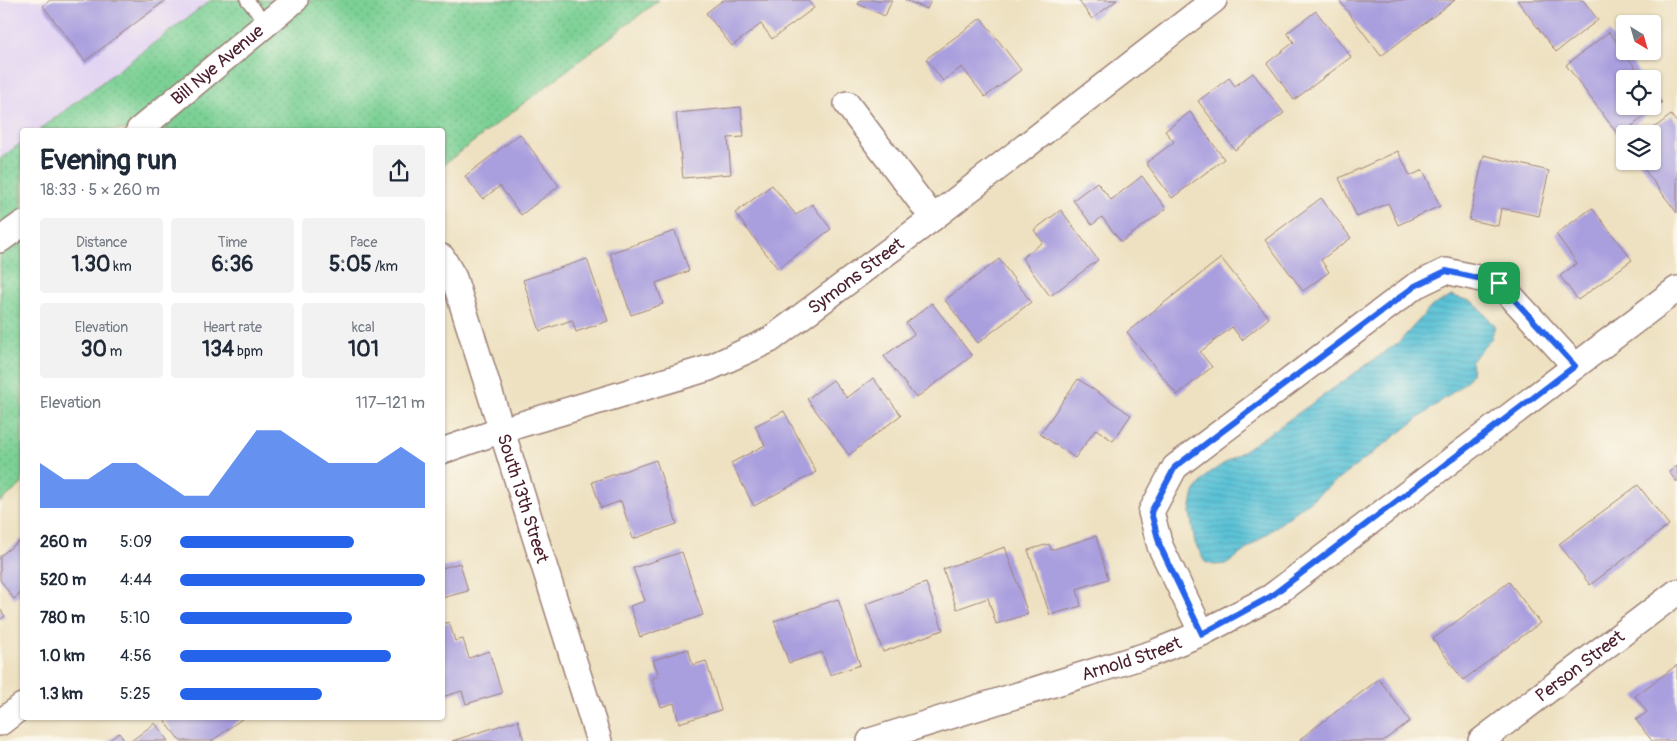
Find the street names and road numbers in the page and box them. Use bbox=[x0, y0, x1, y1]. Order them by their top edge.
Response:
street label: Bill Nye Avenue bbox=[166, 19, 269, 110]
street label: Symons Street bbox=[803, 232, 909, 319]
street label: South 13th Street bbox=[492, 431, 554, 567]
street label: Person Street bbox=[1531, 624, 1629, 707]
street label: Arnold Street bbox=[1078, 631, 1186, 686]

